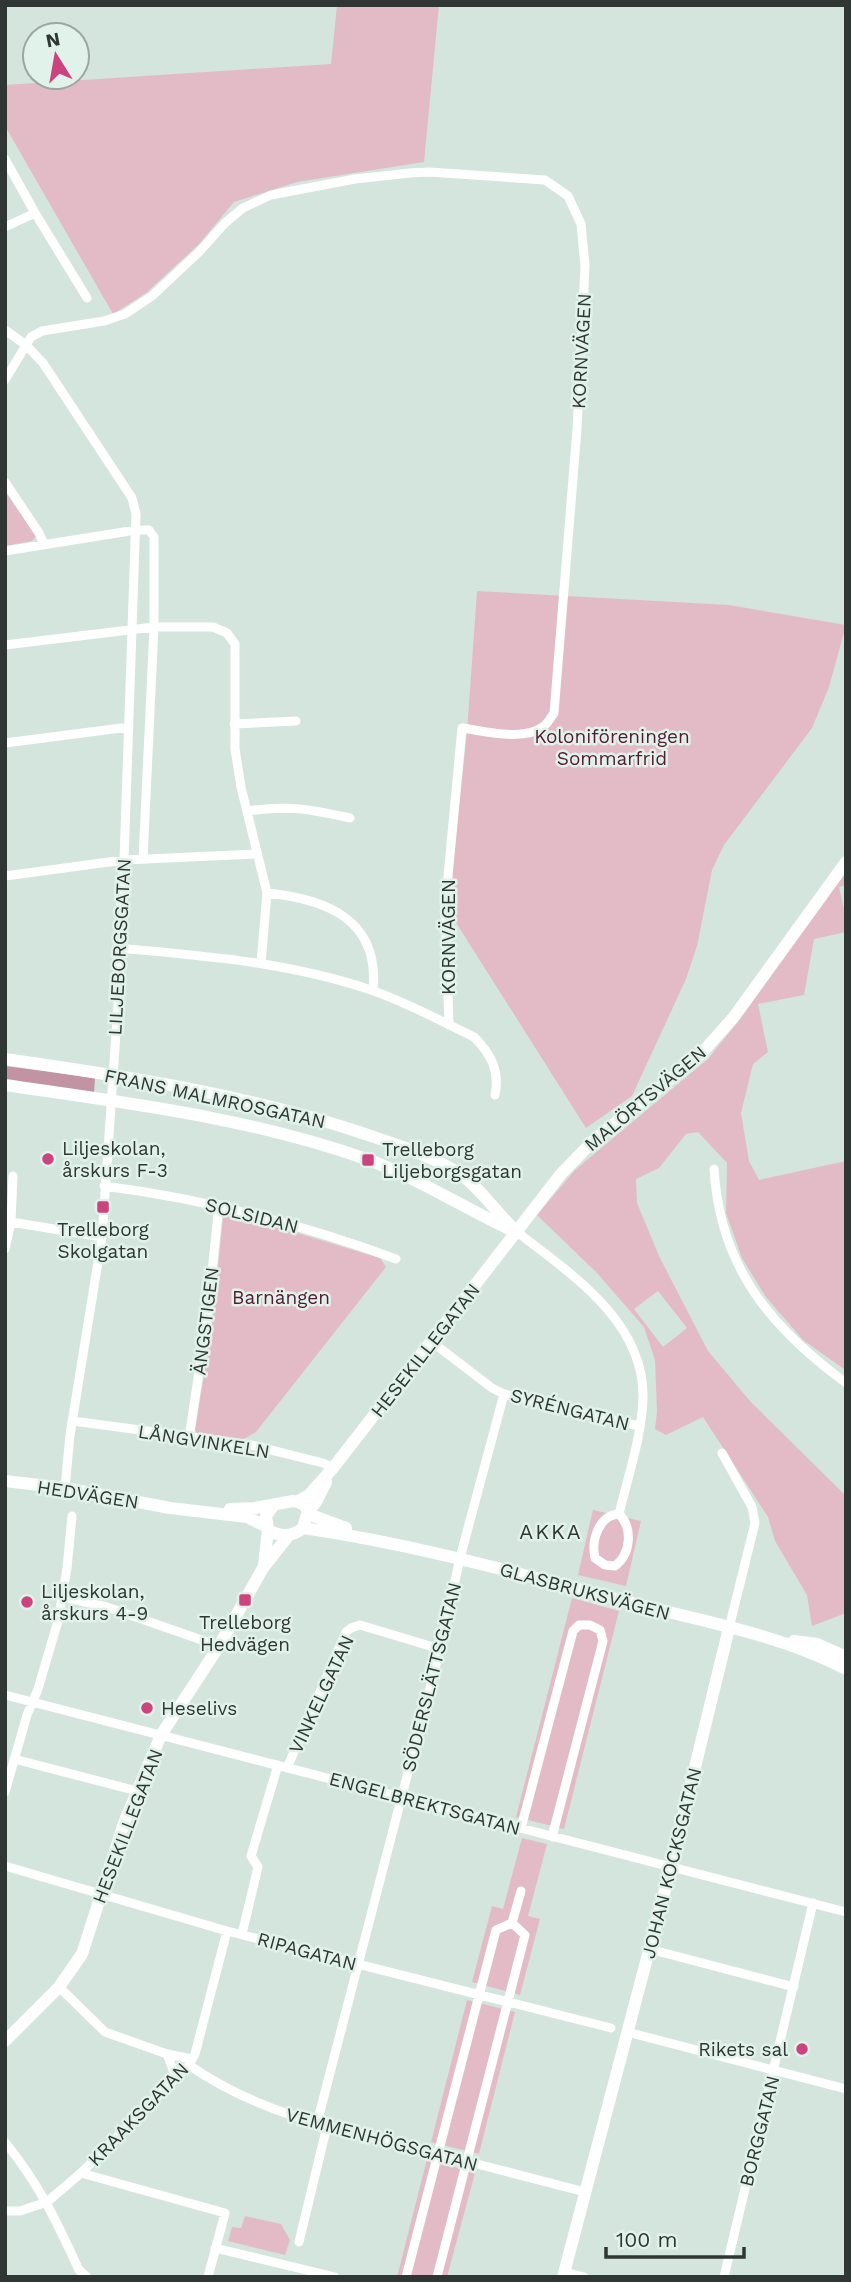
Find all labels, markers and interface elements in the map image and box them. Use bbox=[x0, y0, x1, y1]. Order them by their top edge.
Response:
north arrow bbox=[21, 21, 91, 91]
text: N bbox=[44, 27, 62, 52]
street label: KORNVÄGEN bbox=[567, 293, 596, 409]
park label: Koloniföreningen Sommarfrid bbox=[534, 725, 690, 770]
street label: LILJEBORGSGATAN bbox=[103, 858, 136, 1036]
street label: KORNVÄGEN bbox=[437, 879, 460, 995]
street label: MALÖRTSVÄGEN bbox=[580, 1041, 711, 1156]
street label: FRANS MALMROSGATAN bbox=[102, 1064, 328, 1133]
place label: Liljeskolan, årskurs F-3 bbox=[62, 1137, 168, 1182]
place label: Trelleborg Liljeborgsgatan bbox=[382, 1138, 522, 1183]
marker: Liljeskolan, årskurs F-3 bbox=[40, 1151, 56, 1167]
marker: Trelleborg Liljeborgsgatan bbox=[360, 1152, 376, 1168]
street label: SOLSIDAN bbox=[203, 1193, 301, 1238]
marker: Trelleborg Skolgatan bbox=[95, 1199, 111, 1215]
place label: Trelleborg Skolgatan bbox=[57, 1218, 150, 1263]
street label: ÄNGSTIGEN bbox=[187, 1266, 224, 1376]
street label: HESEKILLEGATAN bbox=[366, 1279, 485, 1422]
park label: Barnängen bbox=[232, 1286, 330, 1309]
street label: SYRÉNGATAN bbox=[508, 1384, 632, 1435]
street label: LÅNGVINKELN bbox=[136, 1420, 271, 1463]
street label: HEDVÄGEN bbox=[35, 1475, 140, 1514]
district label: AKKA bbox=[519, 1519, 583, 1544]
street label: GLASBRUKSVÄGEN bbox=[497, 1558, 673, 1625]
place label: Liljeskolan, årskurs 4-9 bbox=[41, 1580, 148, 1625]
street label: SÖDERSLÄTTSGATAN bbox=[397, 1580, 466, 1774]
marker: Trelleborg Hedvägen bbox=[237, 1592, 253, 1608]
marker: Liljeskolan, årskurs 4-9 bbox=[19, 1594, 35, 1610]
place label: Trelleborg Hedvägen bbox=[199, 1611, 292, 1656]
street label: VINKELGATAN bbox=[284, 1631, 359, 1757]
place label: Heselivs bbox=[161, 1697, 237, 1720]
marker: Heselivs bbox=[139, 1700, 155, 1716]
street label: HESEKILLEGATAN bbox=[87, 1746, 168, 1907]
street label: JOHAN KOCKSGATAN bbox=[637, 1765, 706, 1961]
street label: ENGELBREKTSGATAN bbox=[327, 1767, 523, 1840]
street label: RIPAGATAN bbox=[255, 1927, 359, 1976]
place label: Rikets sal bbox=[698, 2038, 788, 2061]
marker: Rikets sal bbox=[794, 2041, 810, 2057]
street label: KRAAKSGATAN bbox=[83, 2058, 194, 2171]
street label: BORGGATAN bbox=[735, 2073, 784, 2189]
street label: VEMMENHÖGSGATAN bbox=[283, 2103, 480, 2176]
scale bar bbox=[606, 2216, 744, 2260]
text: 100 m bbox=[616, 2227, 678, 2252]

